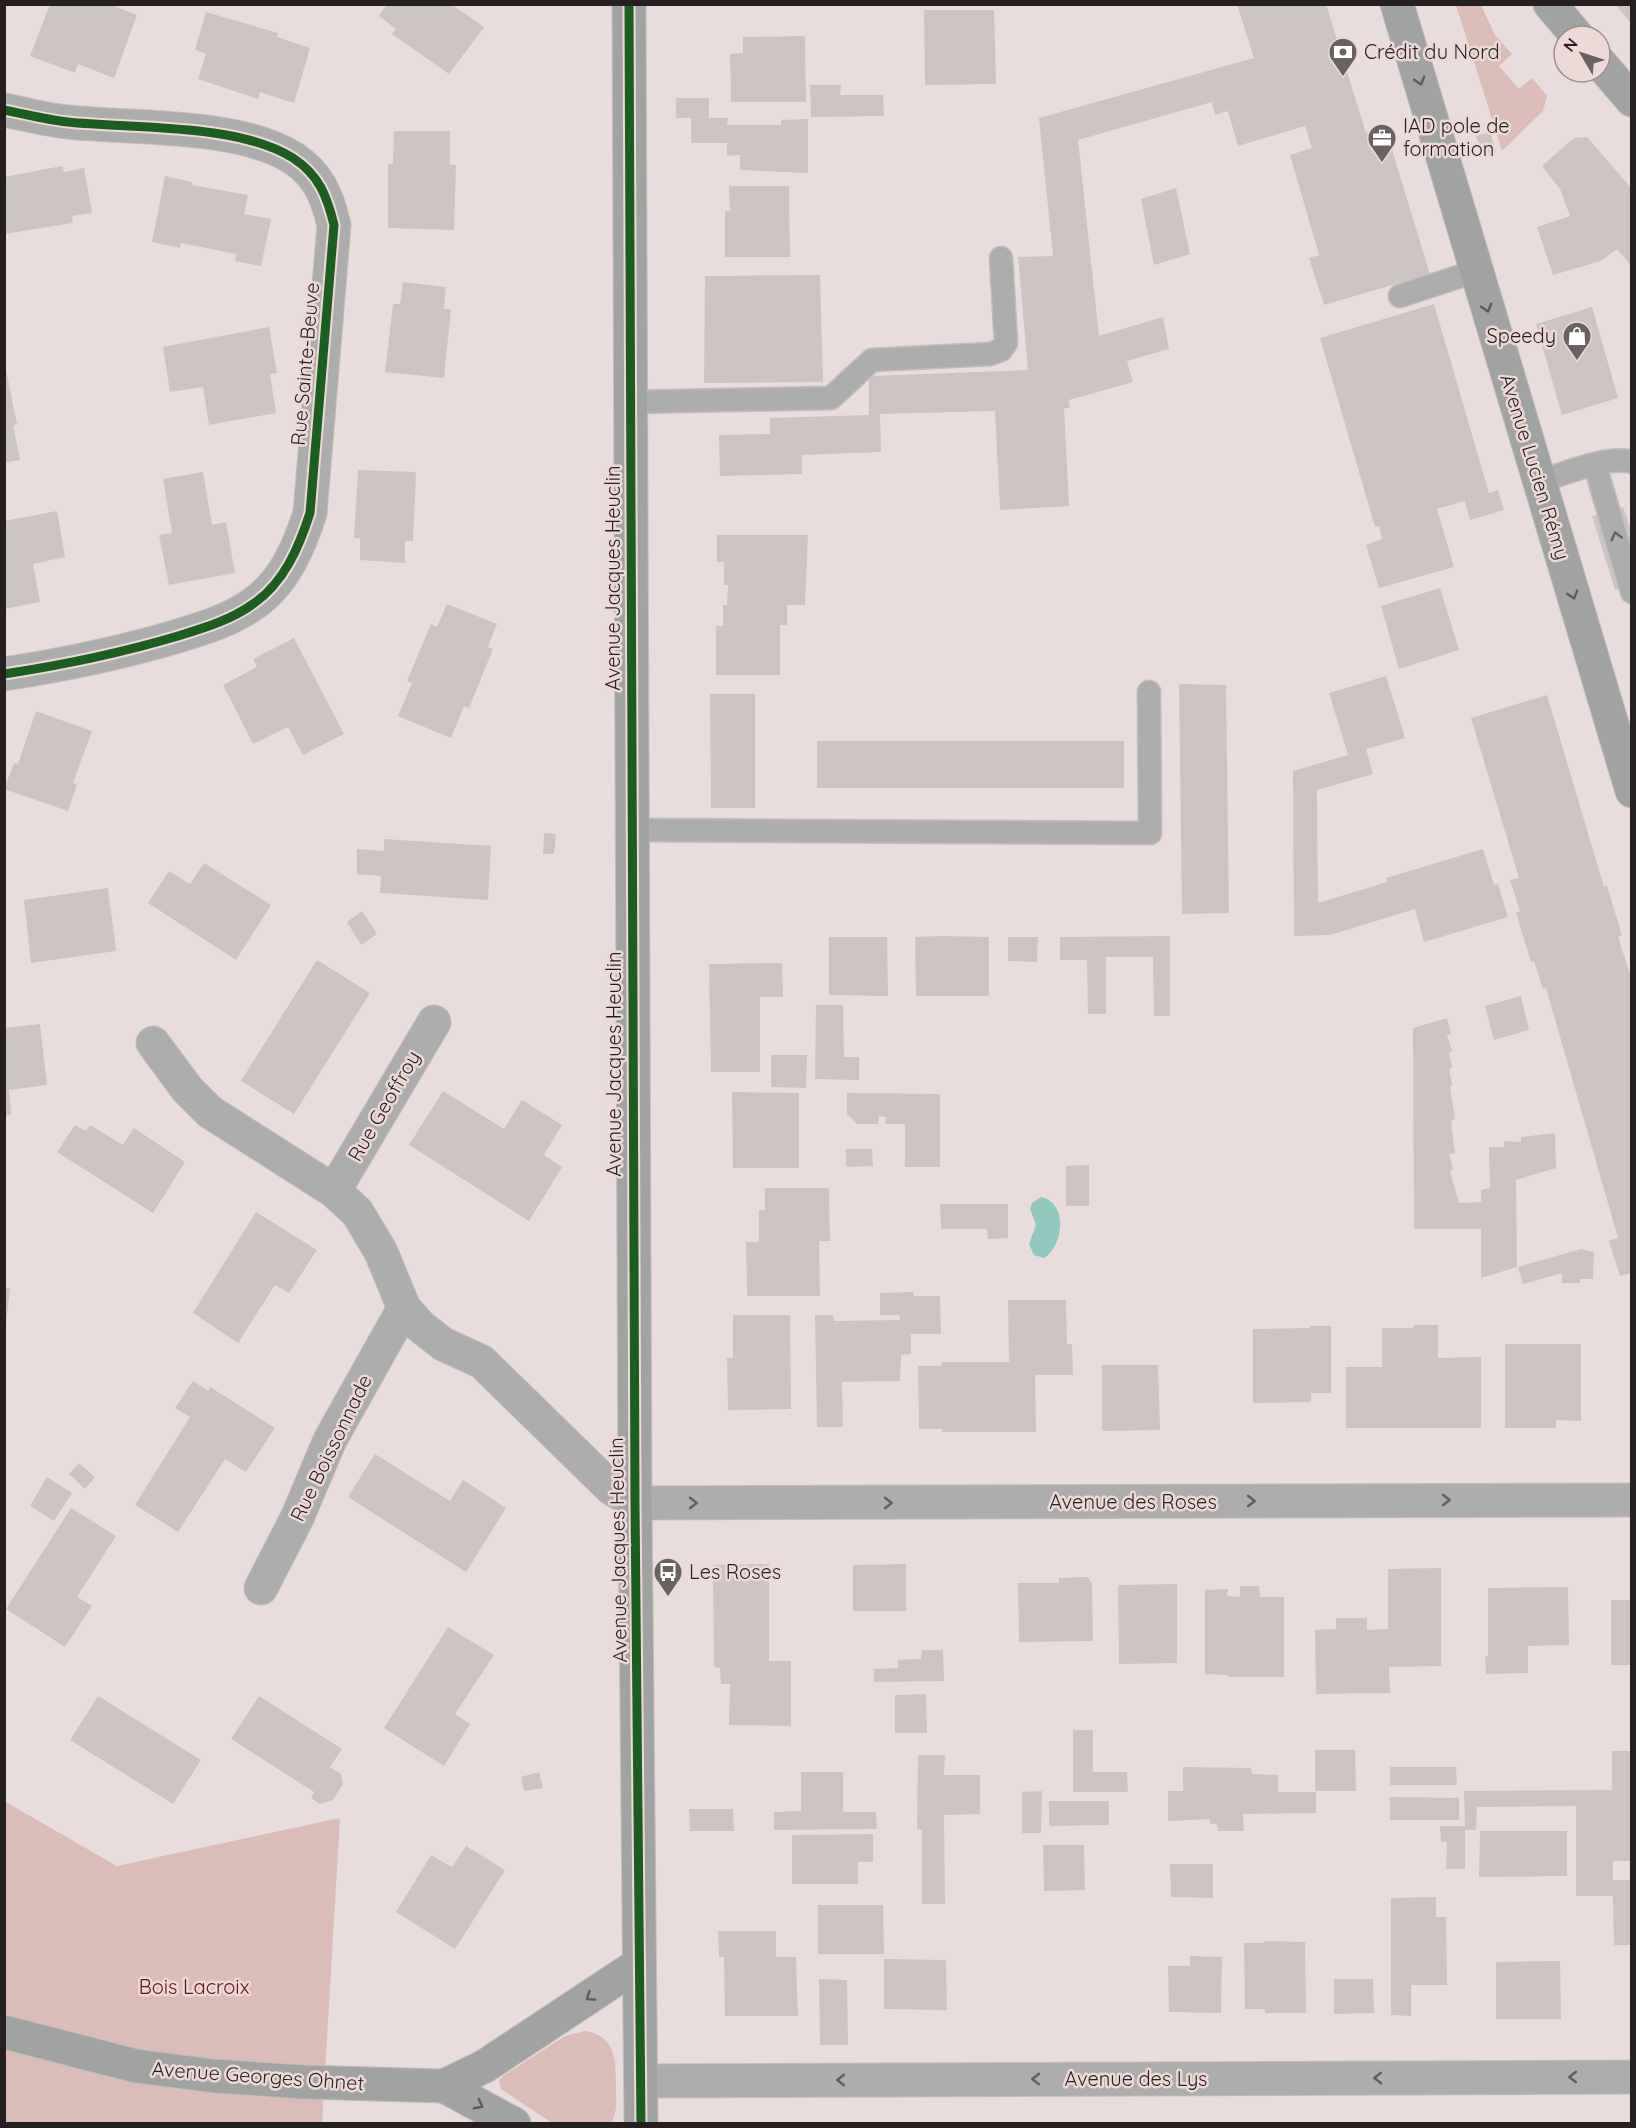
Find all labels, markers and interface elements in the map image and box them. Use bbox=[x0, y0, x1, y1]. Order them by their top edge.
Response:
north arrow bbox=[1552, 24, 1612, 84]
text: N bbox=[1559, 34, 1582, 55]
bank icon: Crédit du Nord bbox=[1327, 36, 1359, 78]
place label: Crédit du Nord bbox=[1364, 39, 1500, 64]
one-way arrow bbox=[1413, 75, 1425, 86]
place label: IAD pole de formation bbox=[1403, 113, 1510, 161]
office icon: IAD pole de formation bbox=[1366, 122, 1398, 164]
street label: Rue Sainte-Beuve bbox=[285, 281, 324, 447]
one-way arrow bbox=[1480, 302, 1492, 313]
shop icon: Speedy bbox=[1561, 320, 1593, 362]
place label: Speedy bbox=[1487, 323, 1556, 348]
street label: Avenue Lucien Rémy bbox=[1495, 371, 1576, 563]
street label: Avenue Jacques Heuclin bbox=[600, 465, 625, 691]
one-way arrow bbox=[1611, 531, 1623, 541]
one-way arrow bbox=[1566, 589, 1578, 600]
street label: Avenue Jacques Heuclin bbox=[601, 951, 626, 1177]
street label: Rue Geoffroy bbox=[342, 1046, 425, 1166]
street label: Rue Boissonnade bbox=[284, 1370, 377, 1525]
street label: Avenue Jacques Heuclin bbox=[603, 1437, 632, 1663]
street label: Avenue des Roses bbox=[1049, 1489, 1217, 1514]
one-way arrow bbox=[1442, 1494, 1451, 1506]
one-way arrow bbox=[1247, 1495, 1256, 1507]
one-way arrow bbox=[689, 1497, 698, 1510]
one-way arrow bbox=[884, 1497, 893, 1509]
bus stop icon: Les Roses bbox=[652, 1556, 684, 1598]
place label: Les Roses bbox=[689, 1559, 781, 1584]
park label: Bois Lacroix bbox=[139, 1974, 249, 1999]
one-way arrow bbox=[586, 1990, 597, 2001]
street label: Avenue Georges Ohnet bbox=[151, 2056, 365, 2095]
street label: Avenue des Lys bbox=[1065, 2066, 1207, 2091]
one-way arrow bbox=[1569, 2071, 1578, 2083]
one-way arrow bbox=[1374, 2072, 1383, 2084]
one-way arrow bbox=[1032, 2073, 1041, 2085]
one-way arrow bbox=[837, 2074, 846, 2086]
one-way arrow bbox=[473, 2097, 484, 2109]

